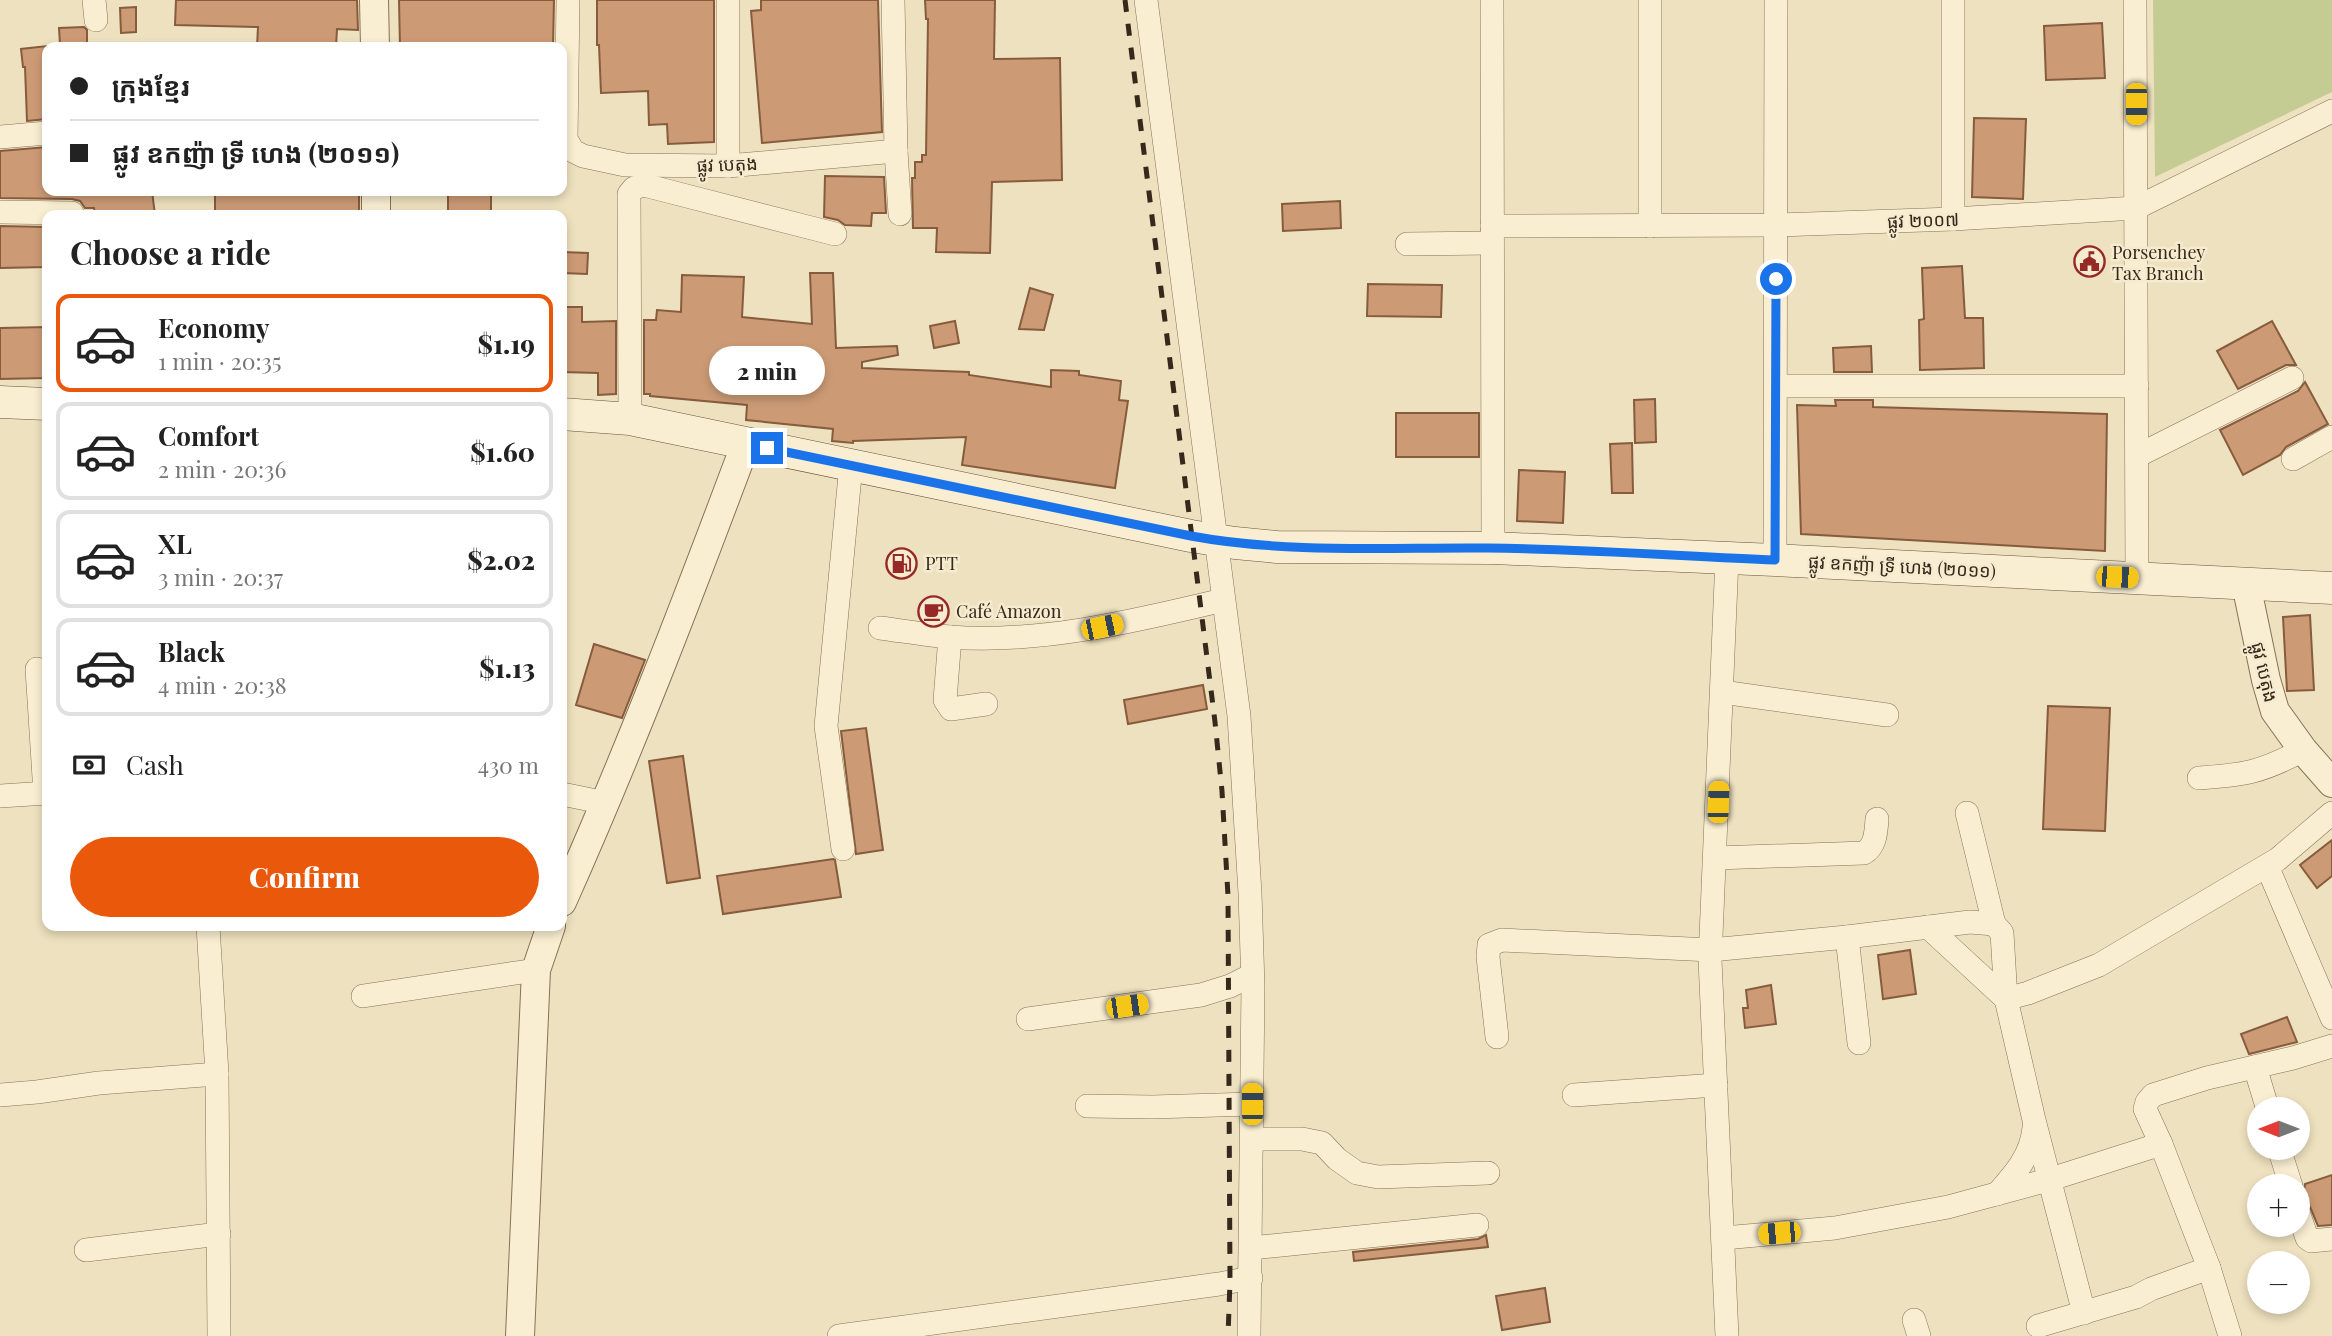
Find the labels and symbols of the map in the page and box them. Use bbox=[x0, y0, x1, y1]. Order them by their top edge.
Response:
car bbox=[2126, 83, 2147, 125]
street label: ផ្លូវ បេតុង bbox=[696, 151, 758, 182]
street label: ផ្លូវ ២០០៧ bbox=[1886, 207, 1960, 239]
place label: Porsenchey Tax Branch bbox=[2112, 240, 2205, 285]
public building icon: Porsenchey Tax Branch bbox=[2072, 245, 2106, 279]
route start bbox=[1760, 263, 1792, 295]
callout: 2 min bbox=[709, 346, 825, 396]
route end bbox=[751, 432, 783, 464]
fuel station icon: PTT bbox=[885, 546, 919, 580]
street label: ផ្លូវ ឧកញ៉ា ទ្រី ហេង (២០១១) bbox=[1807, 549, 1997, 588]
place label: PTT bbox=[925, 551, 958, 575]
car bbox=[2096, 566, 2139, 588]
cafe icon: Café Amazon bbox=[916, 594, 950, 628]
place label: Café Amazon bbox=[956, 599, 1062, 623]
car bbox=[1080, 612, 1125, 642]
street label: ផ្លូវ បេតុង bbox=[2241, 639, 2284, 706]
car bbox=[1707, 781, 1730, 823]
car bbox=[1105, 993, 1150, 1019]
car bbox=[1242, 1083, 1263, 1125]
north arrow bbox=[2247, 1097, 2310, 1160]
car bbox=[1758, 1221, 1801, 1245]

